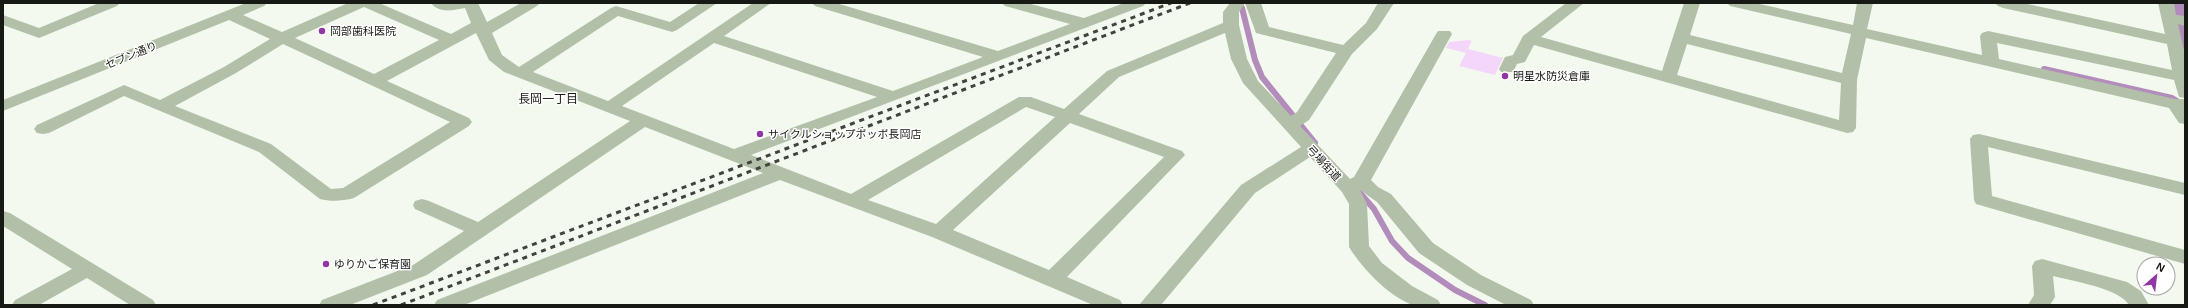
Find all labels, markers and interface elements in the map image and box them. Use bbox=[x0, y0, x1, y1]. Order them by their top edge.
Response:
place label: 岡部歯科医院 bbox=[330, 25, 396, 37]
marker: 岡部歯科医院 bbox=[317, 26, 327, 36]
street label: セブン通り bbox=[103, 39, 159, 71]
place label: 明星水防災倉庫 bbox=[1513, 70, 1590, 82]
marker: 明星水防災倉庫 bbox=[1500, 71, 1510, 81]
district label: 長岡一丁目 bbox=[518, 92, 578, 106]
place label: サイクルショップポッポ長岡店 bbox=[768, 128, 921, 140]
marker: サイクルショップポッポ長岡店 bbox=[755, 129, 765, 139]
street label: 弓場街道 bbox=[1305, 143, 1343, 183]
north arrow bbox=[2136, 256, 2176, 296]
place label: ゆりかご保育園 bbox=[334, 258, 411, 270]
marker: ゆりかご保育園 bbox=[321, 259, 331, 269]
text: N bbox=[2154, 260, 2167, 274]

